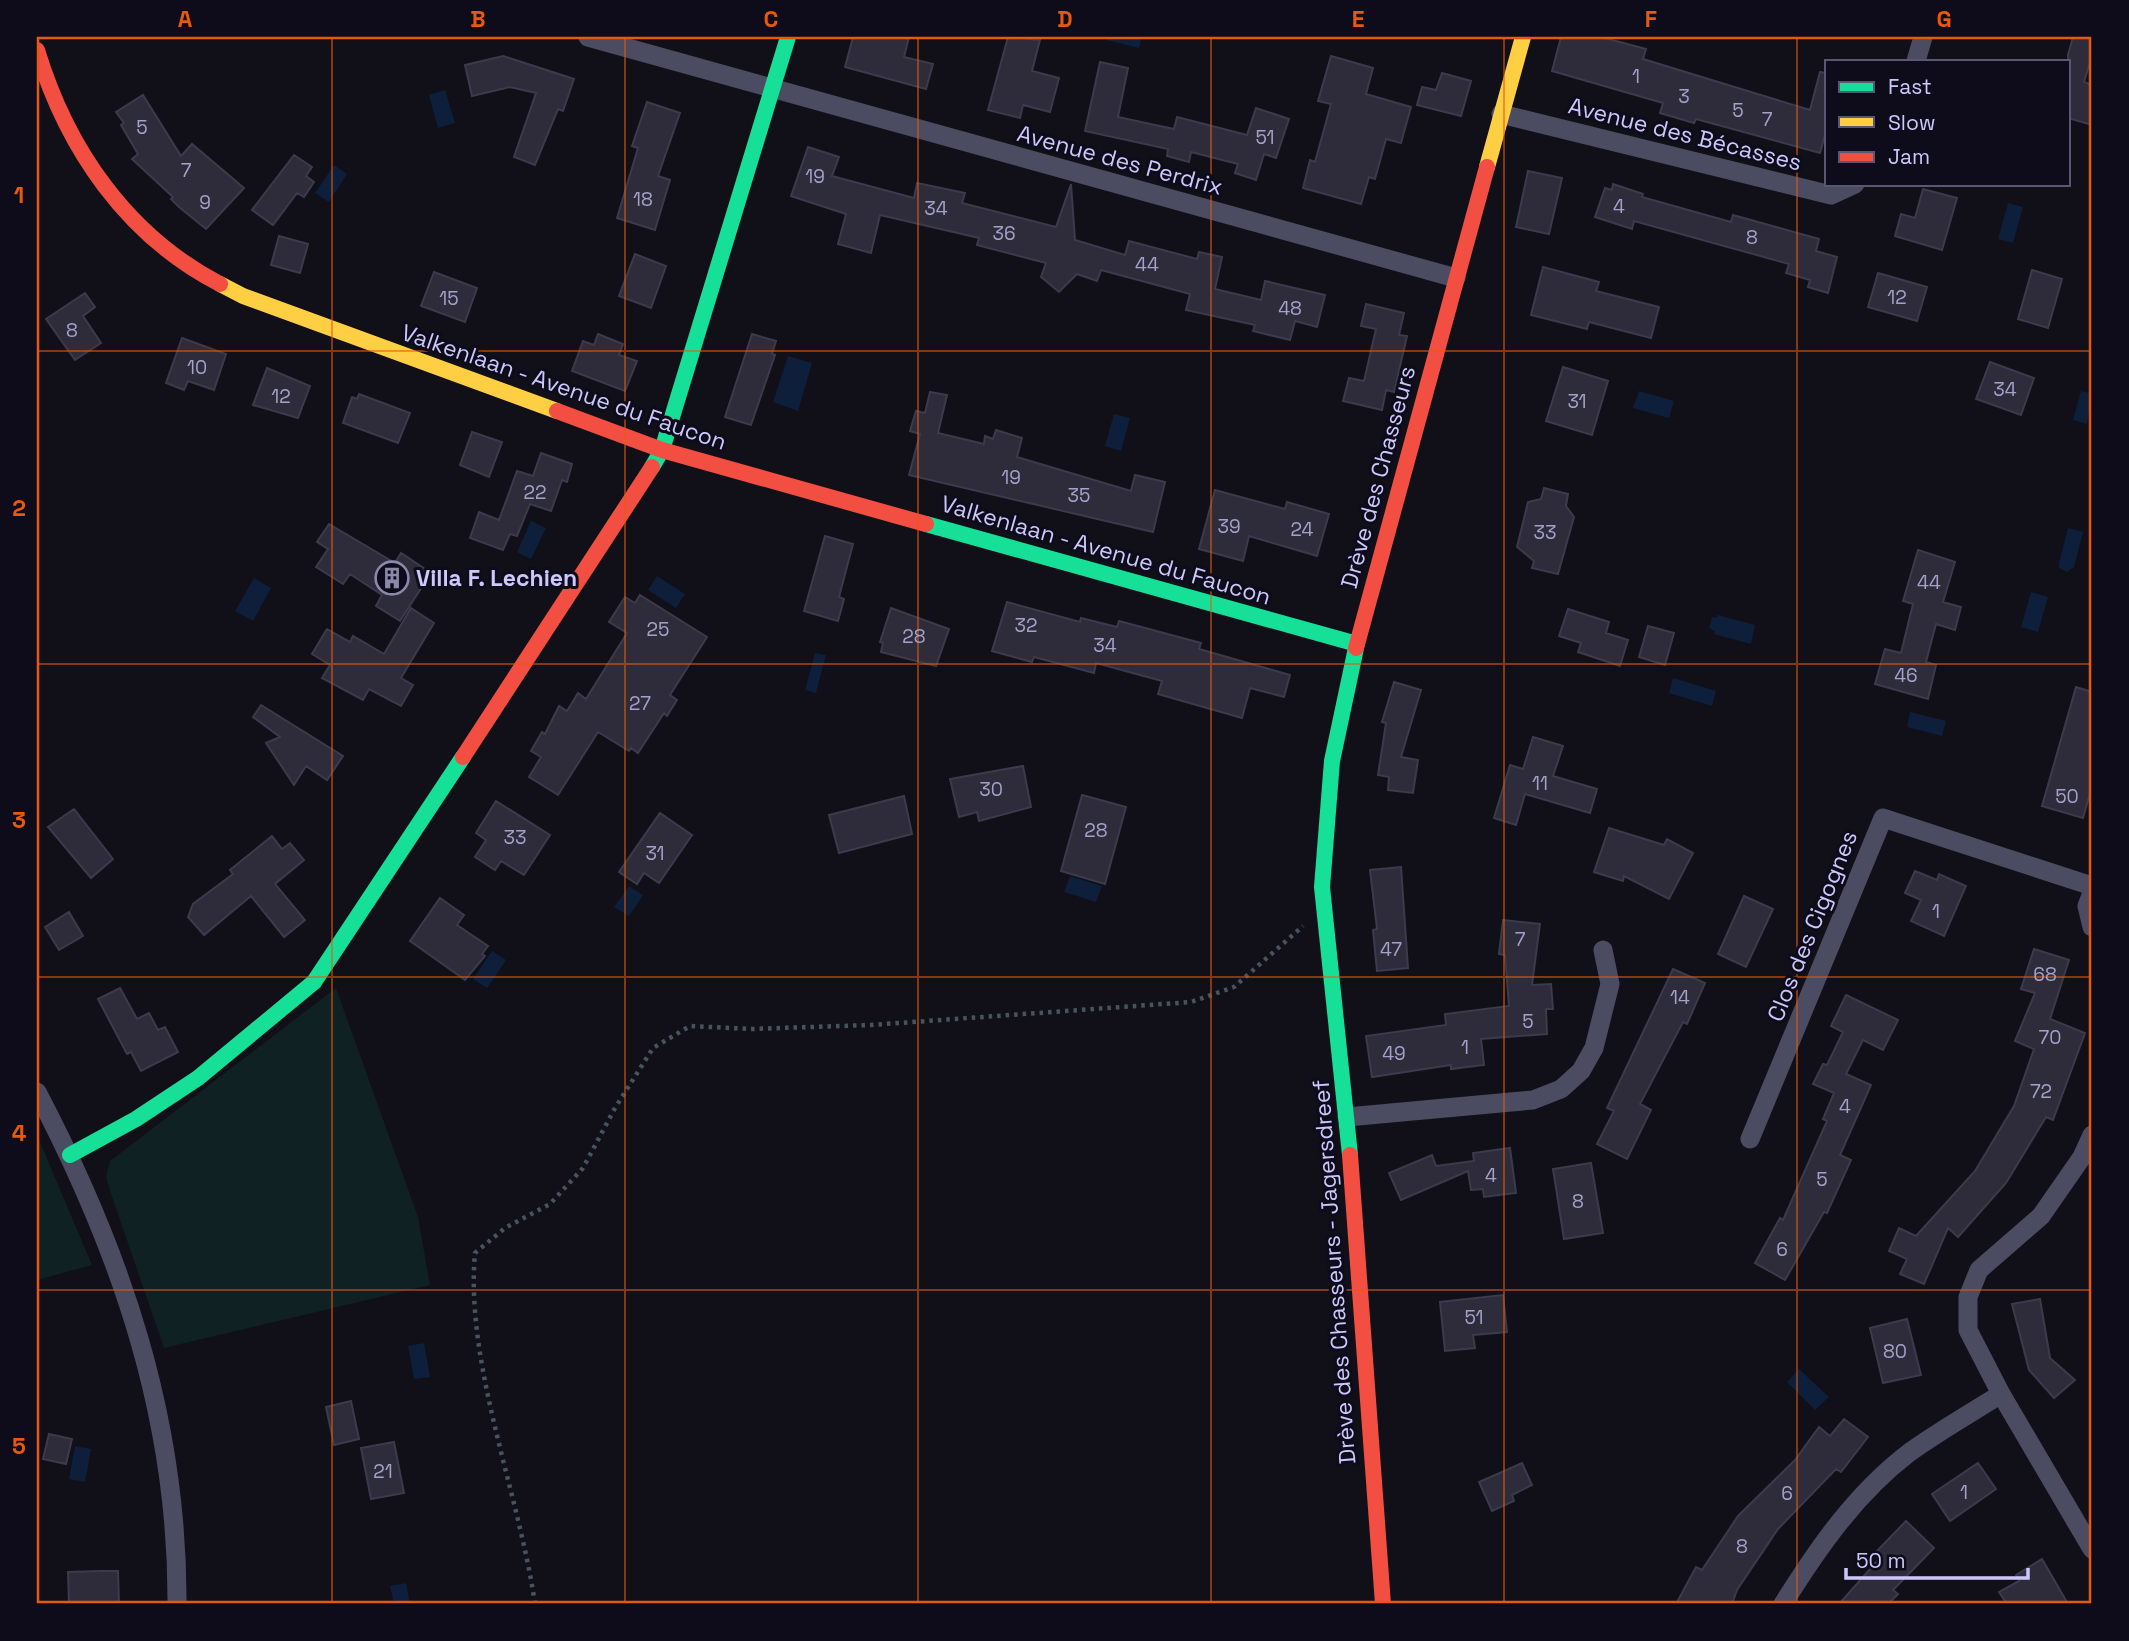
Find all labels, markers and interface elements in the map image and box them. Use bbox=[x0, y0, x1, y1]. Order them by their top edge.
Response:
text: A bbox=[178, 4, 193, 34]
text: B bbox=[470, 4, 486, 34]
text: C bbox=[764, 4, 778, 34]
text: D bbox=[1057, 4, 1073, 34]
text: E bbox=[1352, 4, 1364, 34]
text: F bbox=[1645, 4, 1657, 34]
text: G bbox=[1936, 4, 1952, 34]
legend bbox=[1825, 60, 2070, 186]
house number: 1 bbox=[1632, 64, 1640, 89]
text: Fast bbox=[1888, 73, 1932, 100]
house number: 3 bbox=[1678, 84, 1690, 109]
street label: Avenue des Bécasses bbox=[1565, 90, 1805, 178]
house number: 5 bbox=[1732, 98, 1744, 123]
house number: 7 bbox=[1762, 107, 1773, 132]
text: Slow bbox=[1888, 109, 1936, 136]
house number: 5 bbox=[136, 115, 148, 140]
street label: Avenue des Perdrix bbox=[1014, 118, 1226, 202]
house number: 51 bbox=[1255, 125, 1275, 150]
text: Jam bbox=[1888, 143, 1930, 170]
house number: 7 bbox=[181, 158, 192, 183]
house number: 19 bbox=[805, 164, 825, 189]
text: 1 bbox=[14, 180, 24, 210]
house number: 18 bbox=[633, 187, 653, 212]
house number: 9 bbox=[199, 190, 211, 215]
house number: 4 bbox=[1613, 194, 1625, 219]
house number: 34 bbox=[924, 196, 948, 221]
house number: 36 bbox=[992, 221, 1016, 246]
house number: 8 bbox=[1746, 225, 1758, 250]
house number: 44 bbox=[1135, 252, 1159, 277]
house number: 12 bbox=[1887, 285, 1907, 310]
house number: 15 bbox=[439, 286, 459, 311]
house number: 48 bbox=[1278, 296, 1302, 321]
street label: Valkenlaan - Avenue du Faucon bbox=[397, 317, 731, 457]
house number: 8 bbox=[66, 318, 78, 343]
house number: 10 bbox=[187, 355, 207, 380]
street label: Drève des Chasseurs bbox=[1334, 362, 1422, 592]
house number: 34 bbox=[1993, 377, 2017, 402]
house number: 12 bbox=[271, 384, 291, 409]
house number: 31 bbox=[1567, 389, 1587, 414]
house number: 19 bbox=[1001, 465, 1021, 490]
house number: 22 bbox=[524, 480, 546, 505]
house number: 35 bbox=[1068, 483, 1090, 508]
street label: Valkenlaan - Avenue du Faucon bbox=[938, 488, 1274, 612]
text: 2 bbox=[12, 493, 26, 523]
house number: 39 bbox=[1217, 514, 1241, 539]
house number: 24 bbox=[1291, 517, 1314, 542]
house number: 33 bbox=[1534, 520, 1556, 545]
building icon: Villa F. Lechien bbox=[373, 559, 411, 597]
place label: Villa F. Lechien bbox=[416, 563, 577, 593]
house number: 44 bbox=[1917, 570, 1941, 595]
house number: 32 bbox=[1015, 613, 1037, 638]
house number: 25 bbox=[647, 617, 669, 642]
house number: 28 bbox=[902, 624, 926, 649]
house number: 34 bbox=[1093, 633, 1117, 658]
house number: 46 bbox=[1894, 663, 1918, 688]
house number: 27 bbox=[629, 691, 651, 716]
house number: 11 bbox=[1532, 771, 1548, 796]
house number: 30 bbox=[979, 777, 1003, 802]
house number: 50 bbox=[2055, 784, 2079, 809]
text: 3 bbox=[12, 805, 26, 835]
house number: 28 bbox=[1084, 818, 1108, 843]
house number: 33 bbox=[504, 825, 526, 850]
street label: Clos des Cigognes bbox=[1760, 826, 1864, 1026]
house number: 31 bbox=[645, 841, 665, 866]
house number: 1 bbox=[1932, 899, 1940, 924]
house number: 7 bbox=[1515, 927, 1526, 952]
house number: 47 bbox=[1380, 937, 1402, 962]
house number: 68 bbox=[2033, 962, 2057, 987]
house number: 14 bbox=[1670, 985, 1690, 1010]
house number: 5 bbox=[1522, 1009, 1534, 1034]
house number: 70 bbox=[2039, 1025, 2061, 1050]
house number: 1 bbox=[1461, 1035, 1469, 1060]
house number: 49 bbox=[1382, 1041, 1406, 1066]
street label: Drève des Chasseurs - Jagersdreef bbox=[1306, 1079, 1362, 1465]
house number: 72 bbox=[2030, 1079, 2052, 1104]
house number: 4 bbox=[1839, 1094, 1851, 1119]
text: 4 bbox=[12, 1118, 27, 1148]
house number: 4 bbox=[1485, 1163, 1497, 1188]
house number: 5 bbox=[1816, 1167, 1828, 1192]
house number: 8 bbox=[1572, 1189, 1584, 1214]
house number: 6 bbox=[1776, 1237, 1788, 1262]
house number: 51 bbox=[1464, 1305, 1484, 1330]
house number: 80 bbox=[1883, 1339, 1907, 1364]
text: 5 bbox=[12, 1431, 26, 1461]
house number: 21 bbox=[373, 1459, 393, 1484]
house number: 1 bbox=[1960, 1480, 1968, 1505]
house number: 6 bbox=[1781, 1481, 1793, 1506]
house number: 8 bbox=[1736, 1534, 1748, 1559]
scale bar bbox=[1846, 1536, 2028, 1580]
text: 50 m bbox=[1856, 1547, 1906, 1574]

